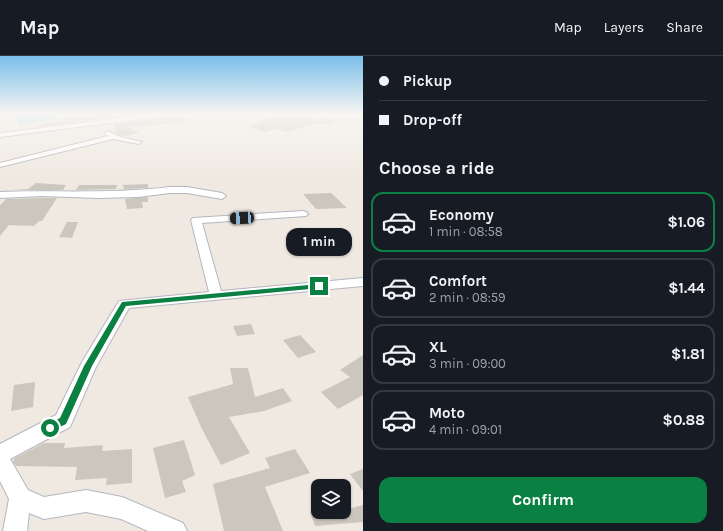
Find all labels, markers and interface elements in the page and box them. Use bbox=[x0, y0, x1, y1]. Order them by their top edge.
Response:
text: Map bbox=[20, 17, 59, 39]
text: Map bbox=[554, 19, 582, 36]
text: Layers bbox=[604, 19, 644, 36]
text: Share bbox=[666, 19, 703, 36]
text: Pickup bbox=[403, 72, 452, 90]
text: Drop-off bbox=[403, 111, 462, 129]
text: Choose a ride bbox=[379, 157, 494, 179]
icon: car bbox=[381, 204, 417, 240]
text: Economy bbox=[429, 206, 494, 224]
car bbox=[230, 211, 254, 225]
text: $1.06 bbox=[668, 213, 705, 231]
text: 1 min · 08:58 bbox=[429, 224, 503, 239]
callout: 1 min bbox=[286, 228, 352, 256]
text: 1 min bbox=[303, 234, 335, 249]
icon: car bbox=[381, 270, 417, 306]
text: Comfort bbox=[429, 272, 487, 290]
route end bbox=[310, 277, 328, 295]
text: $1.44 bbox=[668, 279, 705, 297]
text: 2 min · 08:59 bbox=[429, 290, 506, 305]
icon: car bbox=[381, 336, 417, 372]
text: XL bbox=[429, 338, 447, 356]
text: $1.81 bbox=[671, 345, 705, 363]
text: 3 min · 09:00 bbox=[429, 356, 506, 371]
icon: car bbox=[381, 402, 417, 438]
text: Moto bbox=[429, 404, 465, 422]
text: $0.88 bbox=[663, 411, 705, 429]
route start bbox=[41, 419, 59, 437]
text: 4 min · 09:01 bbox=[429, 422, 502, 437]
button: Confirm bbox=[379, 477, 707, 523]
map controls bbox=[311, 479, 351, 519]
button: layers bbox=[311, 479, 351, 519]

